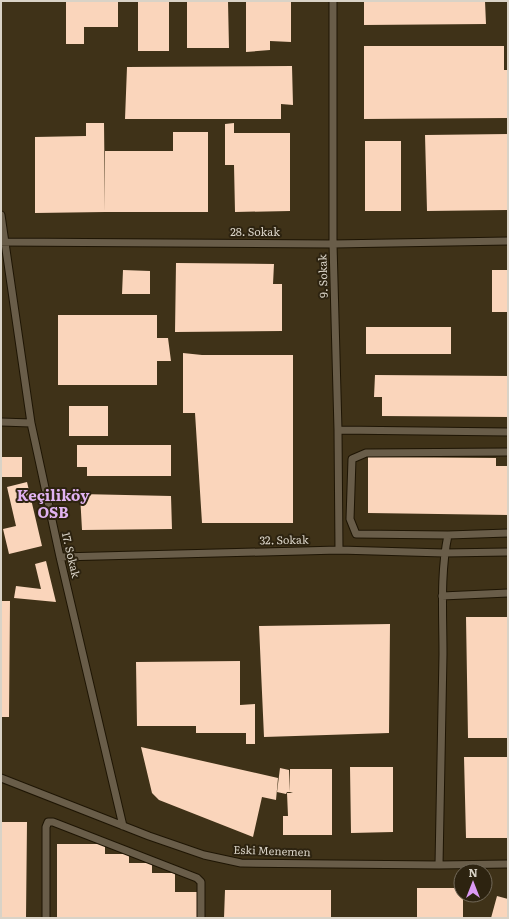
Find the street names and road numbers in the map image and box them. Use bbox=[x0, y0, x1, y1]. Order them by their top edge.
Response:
street label: 28. Sokak bbox=[230, 223, 280, 239]
street label: 9. Sokak bbox=[313, 254, 331, 298]
street label: 17. Sokak bbox=[59, 530, 85, 580]
street label: 32. Sokak bbox=[259, 531, 309, 547]
street label: Eski Menemen bbox=[233, 841, 311, 859]

